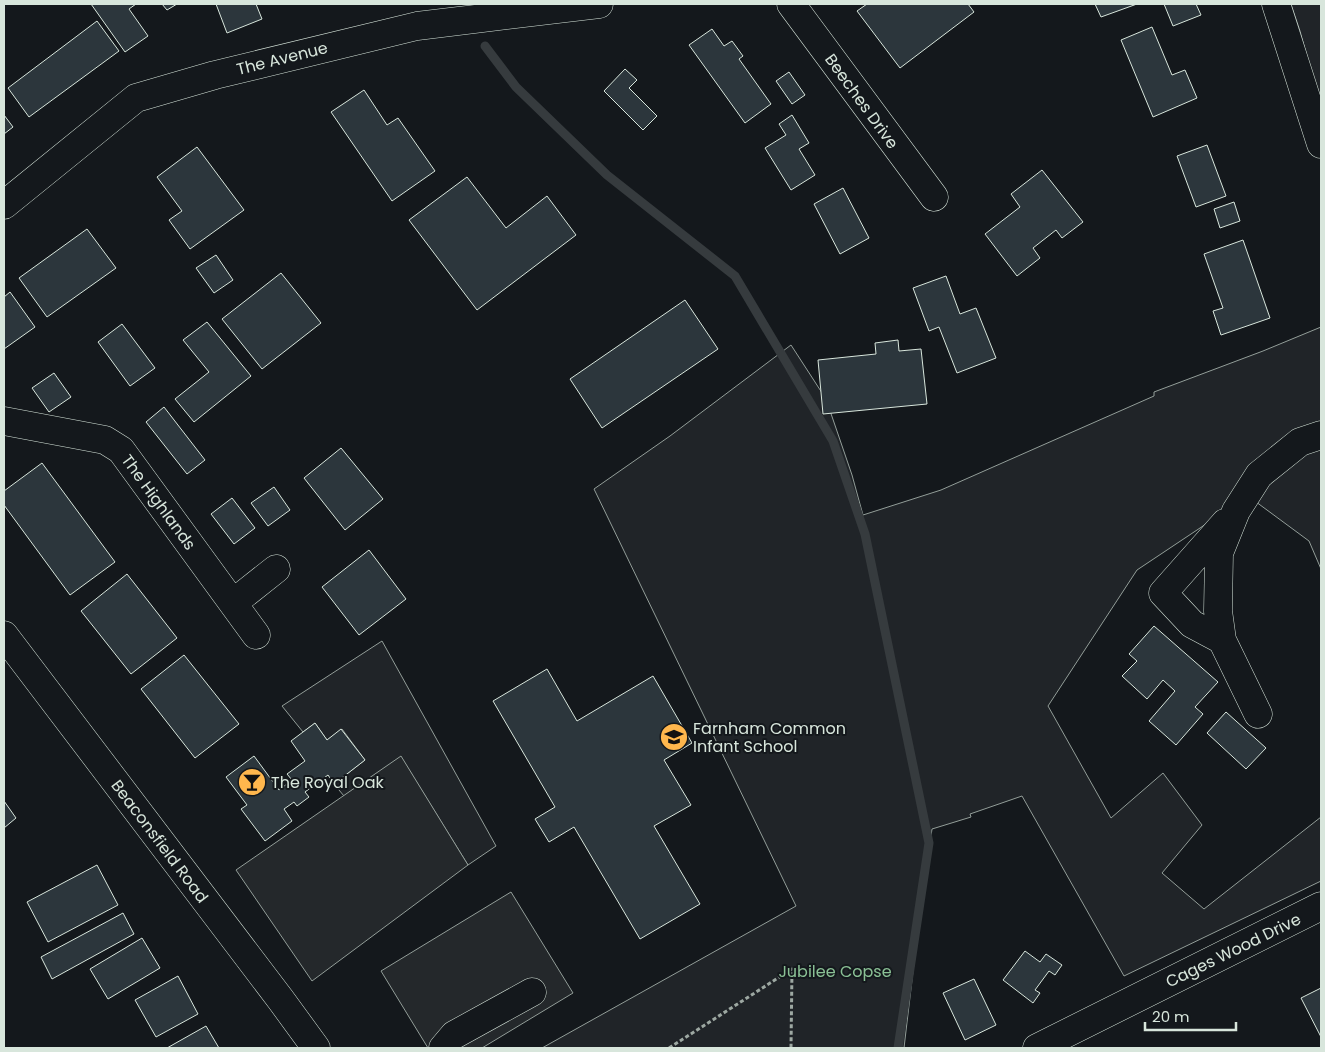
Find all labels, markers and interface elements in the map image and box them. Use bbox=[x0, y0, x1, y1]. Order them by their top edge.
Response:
street label: The Avenue bbox=[234, 36, 330, 81]
street label: Beeches Drive bbox=[819, 49, 904, 154]
street label: The Highlands bbox=[116, 450, 201, 555]
place label: Farnham Common Infant School bbox=[693, 717, 846, 758]
school or university icon: Farnham Common Infant School bbox=[659, 722, 689, 752]
bar icon: The Royal Oak bbox=[237, 767, 267, 797]
place label: The Royal Oak bbox=[271, 771, 384, 794]
street label: Beaconsfield Road bbox=[106, 775, 214, 908]
street label: Cages Wood Drive bbox=[1162, 908, 1305, 993]
park label: Jubilee Copse bbox=[778, 960, 892, 983]
scale bar bbox=[1145, 1000, 1236, 1032]
text: 20 m bbox=[1152, 1006, 1190, 1027]

